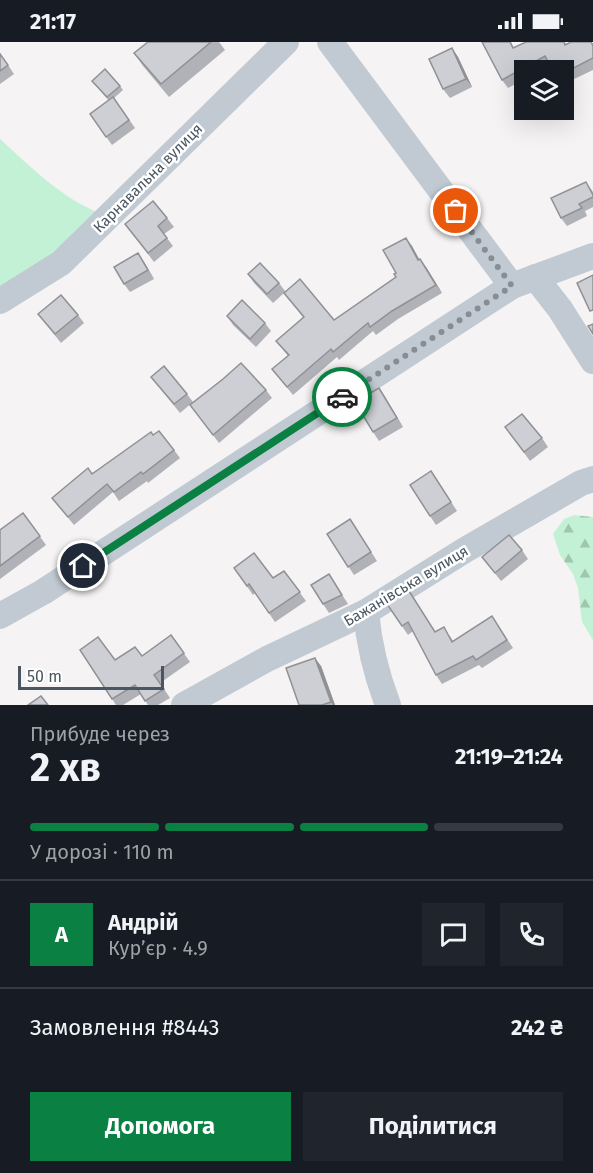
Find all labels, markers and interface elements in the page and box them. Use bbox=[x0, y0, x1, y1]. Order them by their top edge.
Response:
text: 21:17 bbox=[30, 8, 76, 35]
map controls bbox=[514, 60, 574, 120]
button: layers bbox=[514, 60, 574, 120]
street label: Карнавальна вулиця bbox=[90, 120, 206, 236]
pin bbox=[430, 185, 481, 236]
icon: bag bbox=[439, 194, 472, 227]
courier bbox=[312, 367, 372, 427]
icon: car bbox=[326, 381, 359, 414]
pin bbox=[57, 540, 108, 591]
street label: Бажанівська вулиця bbox=[341, 542, 471, 630]
icon: home bbox=[66, 549, 99, 582]
scale bar bbox=[18, 663, 164, 690]
text: 50 m bbox=[27, 667, 62, 686]
text: Прибуде через bbox=[30, 722, 170, 746]
text: 21:19–21:24 bbox=[455, 743, 563, 770]
text: 2 хв bbox=[30, 745, 101, 791]
text: У дорозі · 110 m bbox=[30, 840, 174, 864]
button: chat bbox=[422, 903, 485, 966]
button: phone bbox=[500, 903, 563, 966]
text: Андрій bbox=[108, 909, 178, 936]
text: А bbox=[55, 921, 68, 948]
text: Кур’єр · 4.9 bbox=[108, 936, 208, 960]
text: Замовлення #8443 bbox=[30, 1014, 219, 1041]
text: 242 ₴ bbox=[511, 1014, 563, 1041]
button: Допомога bbox=[30, 1092, 291, 1161]
button: Поділитися bbox=[303, 1092, 563, 1161]

